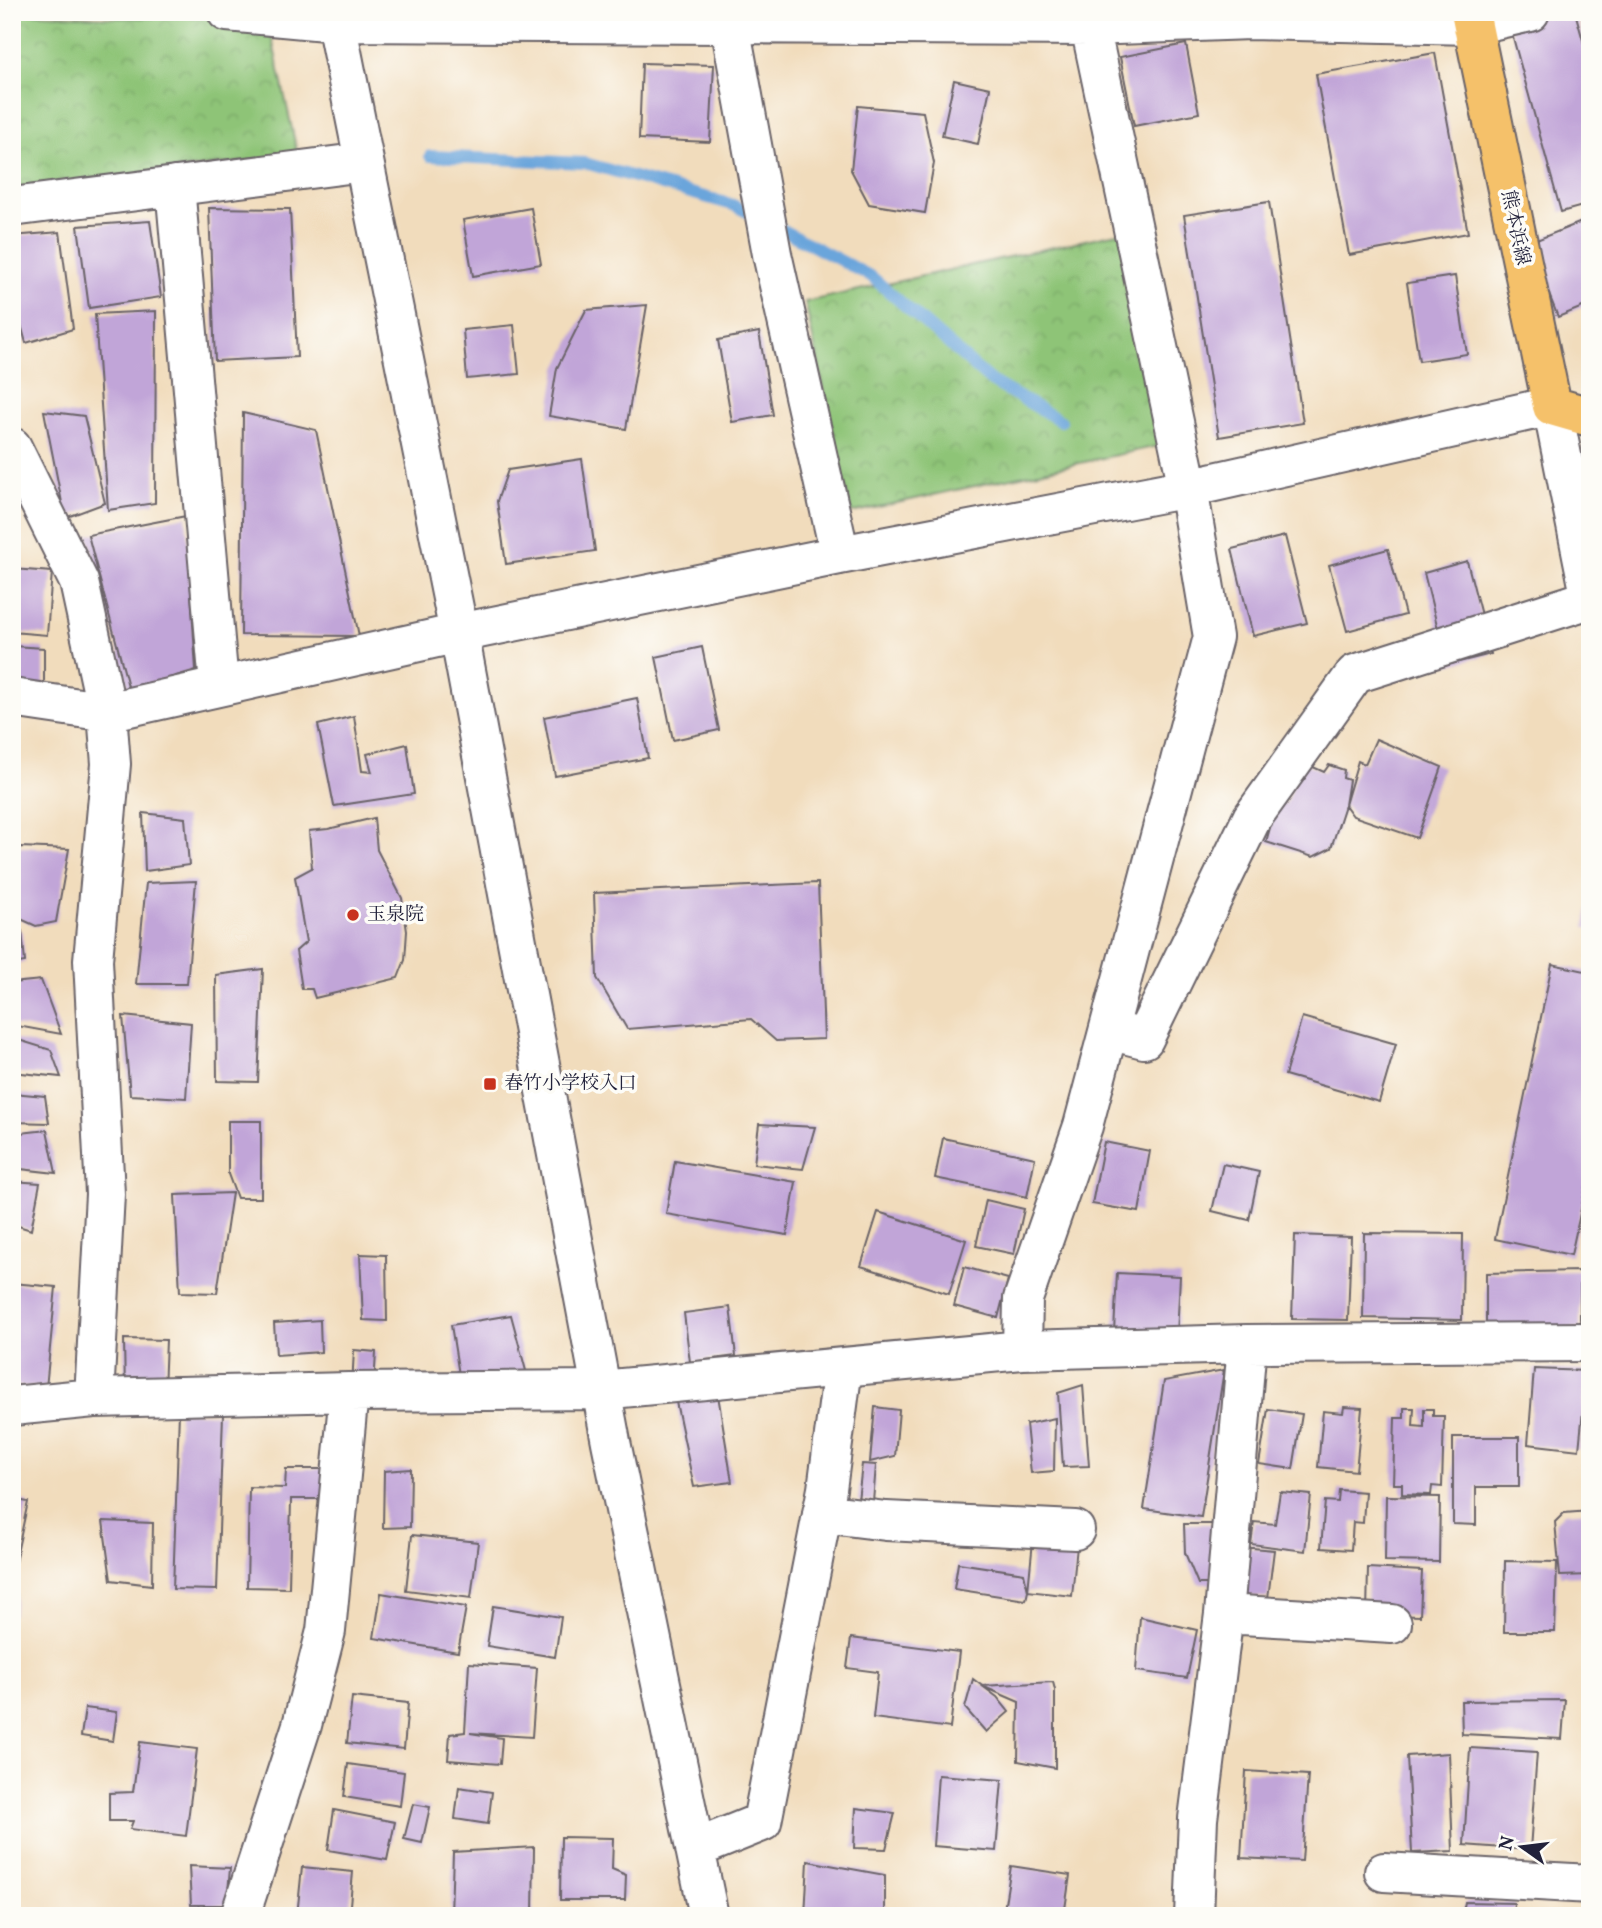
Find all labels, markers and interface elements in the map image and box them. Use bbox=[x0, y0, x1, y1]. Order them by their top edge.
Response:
street label: 熊本浜線 bbox=[1494, 188, 1536, 268]
place label: 玉泉院 bbox=[367, 902, 424, 928]
marker: 玉泉院 bbox=[345, 907, 361, 923]
place label: 春竹小学校入口 bbox=[504, 1071, 637, 1097]
marker: 春竹小学校入口 bbox=[482, 1076, 498, 1092]
north arrow bbox=[1486, 1812, 1556, 1882]
text: N bbox=[1493, 1833, 1522, 1853]

